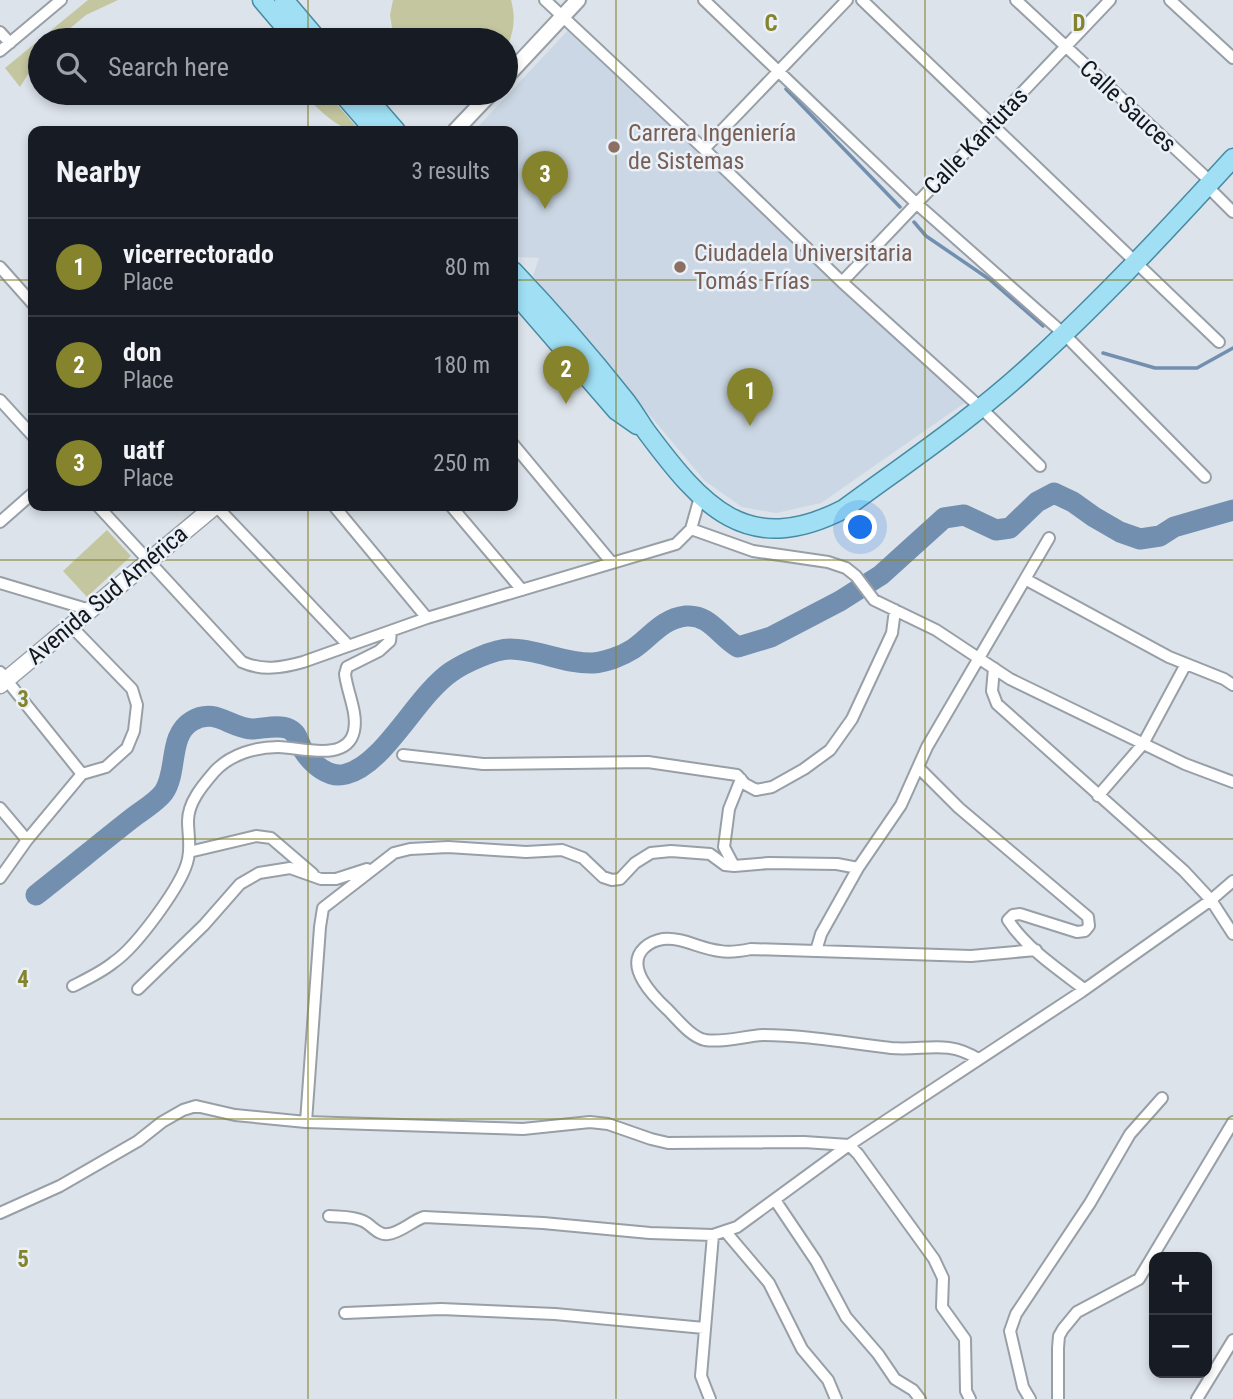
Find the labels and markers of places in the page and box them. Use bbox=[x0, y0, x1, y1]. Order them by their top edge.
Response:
place label: Carrera Ingeniería de Sistemas bbox=[628, 119, 796, 175]
marker: Carrera Ingeniería de Sistemas bbox=[606, 139, 622, 155]
pin: 3 bbox=[522, 151, 568, 209]
place label: Ciudadela Universitaria Tomás Frías bbox=[694, 239, 912, 295]
marker: Ciudadela Universitaria Tomás Frías bbox=[672, 259, 688, 275]
pin: 2 bbox=[543, 346, 589, 404]
pin: 1 bbox=[727, 368, 773, 426]

